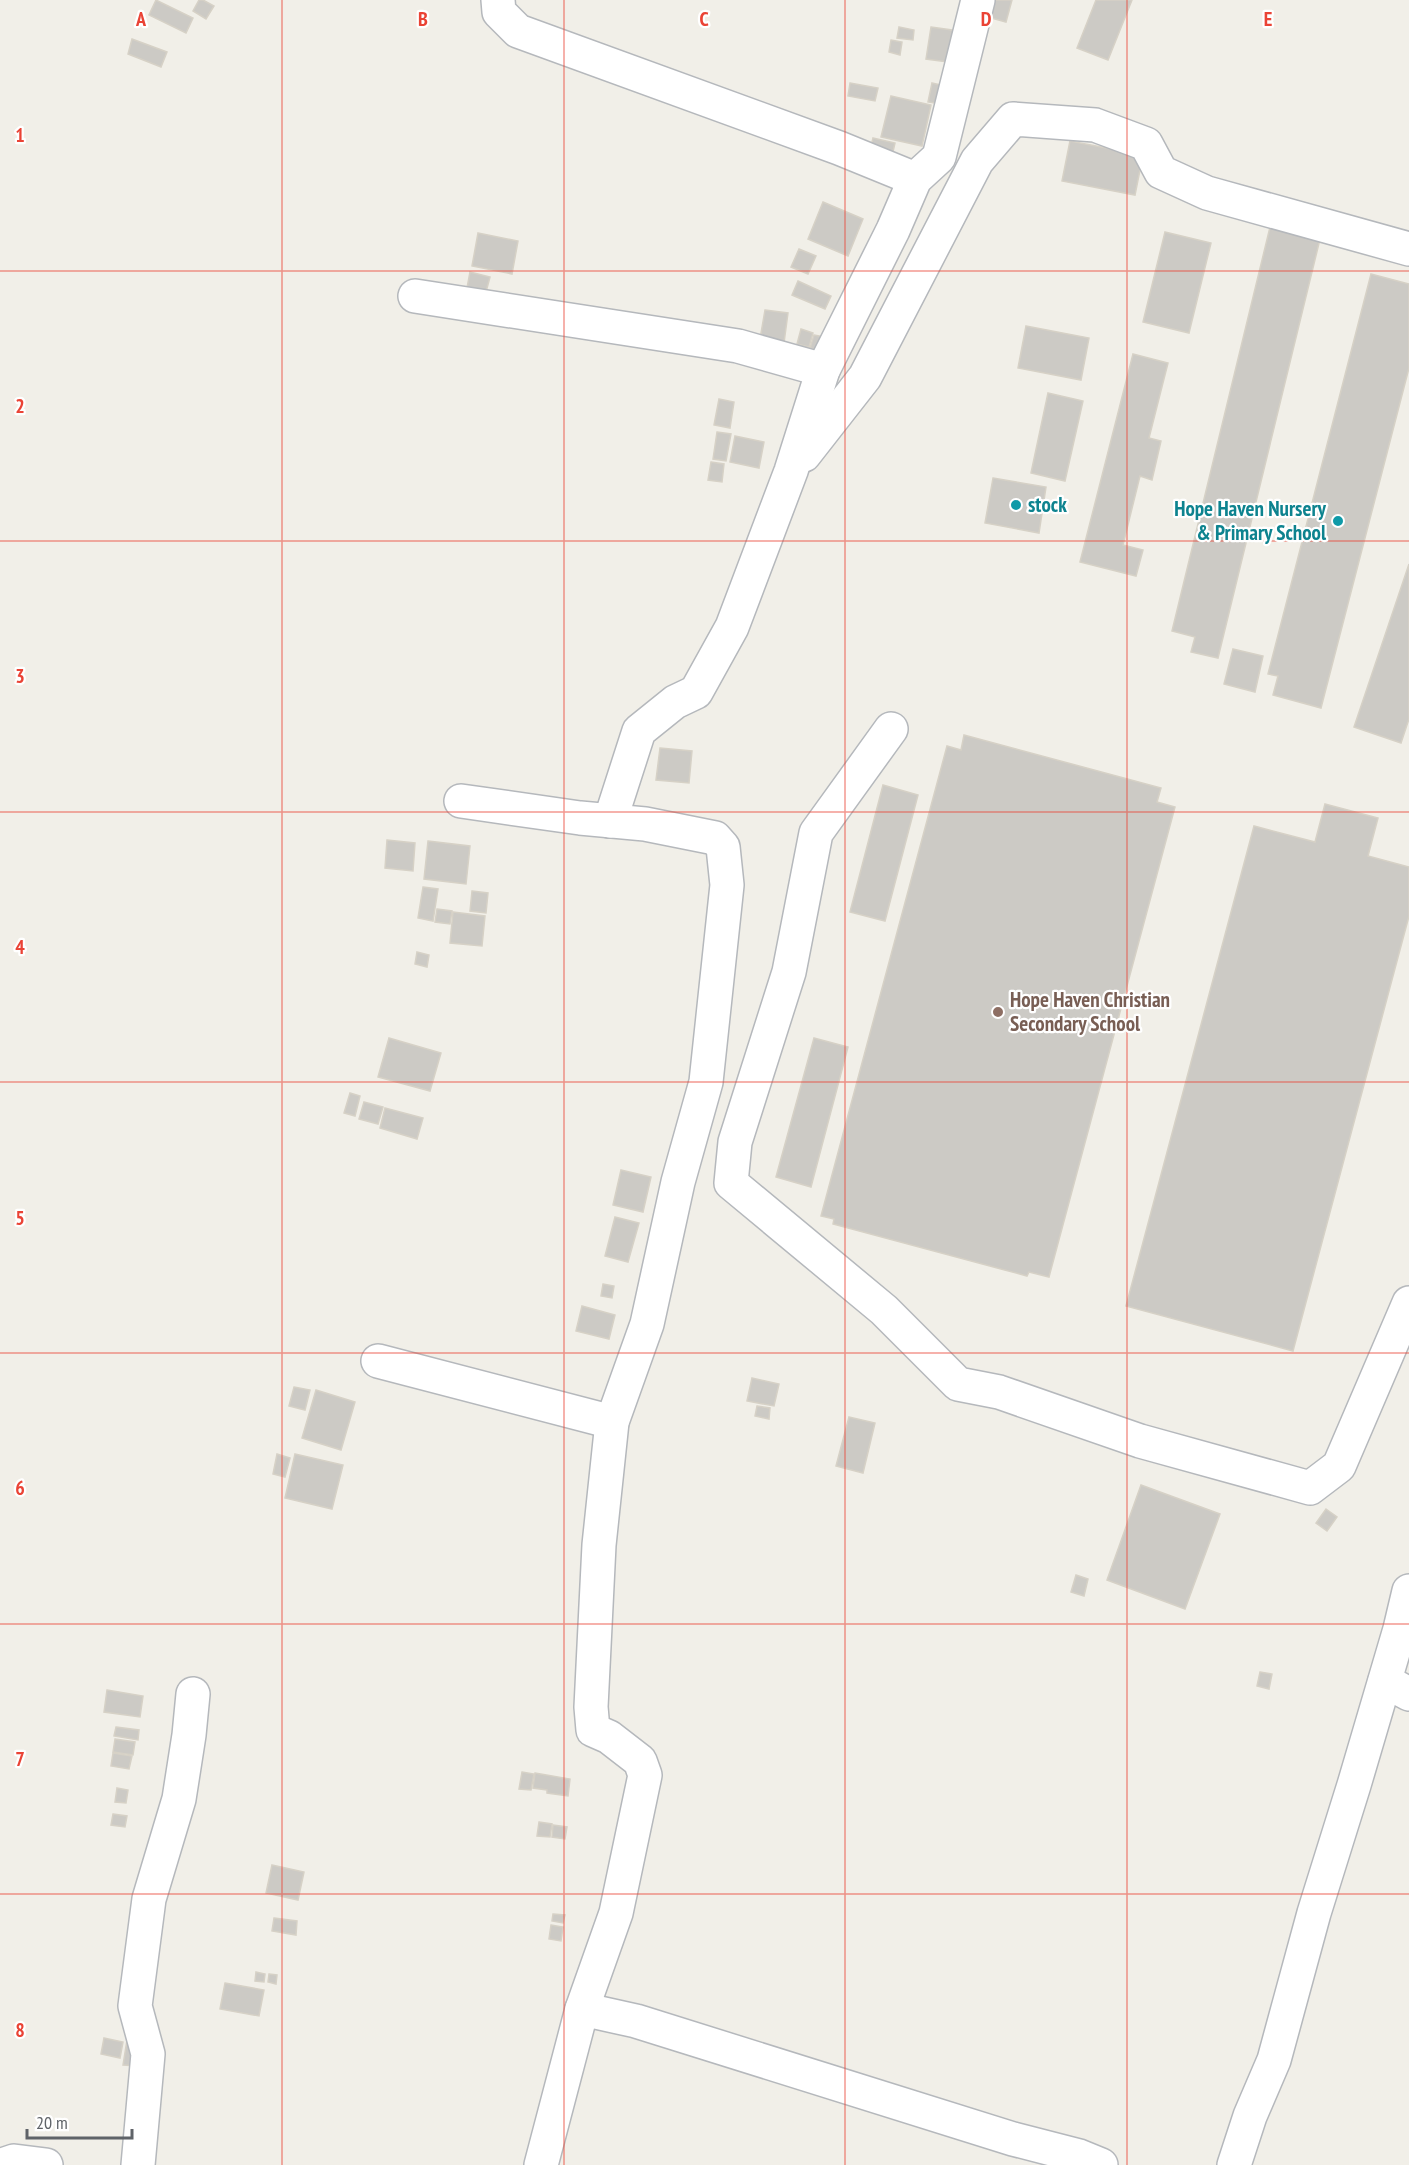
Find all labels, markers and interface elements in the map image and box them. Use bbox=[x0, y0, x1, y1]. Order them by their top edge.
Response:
text: A bbox=[135, 6, 147, 32]
text: B bbox=[418, 6, 428, 32]
text: C bbox=[699, 6, 709, 32]
text: D bbox=[981, 6, 992, 32]
text: E bbox=[1264, 6, 1272, 32]
text: 1 bbox=[15, 122, 25, 148]
text: 2 bbox=[15, 393, 25, 419]
place label: stock bbox=[1028, 491, 1067, 518]
place label: Hope Haven Nursery & Primary School bbox=[1174, 495, 1327, 546]
marker: stock bbox=[1009, 498, 1023, 512]
marker: Hope Haven Nursery & Primary School bbox=[1331, 514, 1345, 528]
text: 3 bbox=[15, 663, 25, 689]
text: 4 bbox=[15, 934, 25, 960]
place label: Hope Haven Christian Secondary School bbox=[1010, 986, 1170, 1037]
marker: Hope Haven Christian Secondary School bbox=[991, 1005, 1005, 1019]
text: 5 bbox=[15, 1205, 25, 1231]
text: 6 bbox=[15, 1475, 25, 1501]
text: 7 bbox=[15, 1746, 25, 1772]
text: 8 bbox=[15, 2017, 25, 2043]
scale bar bbox=[27, 2102, 132, 2140]
text: 20 m bbox=[36, 2111, 68, 2134]

